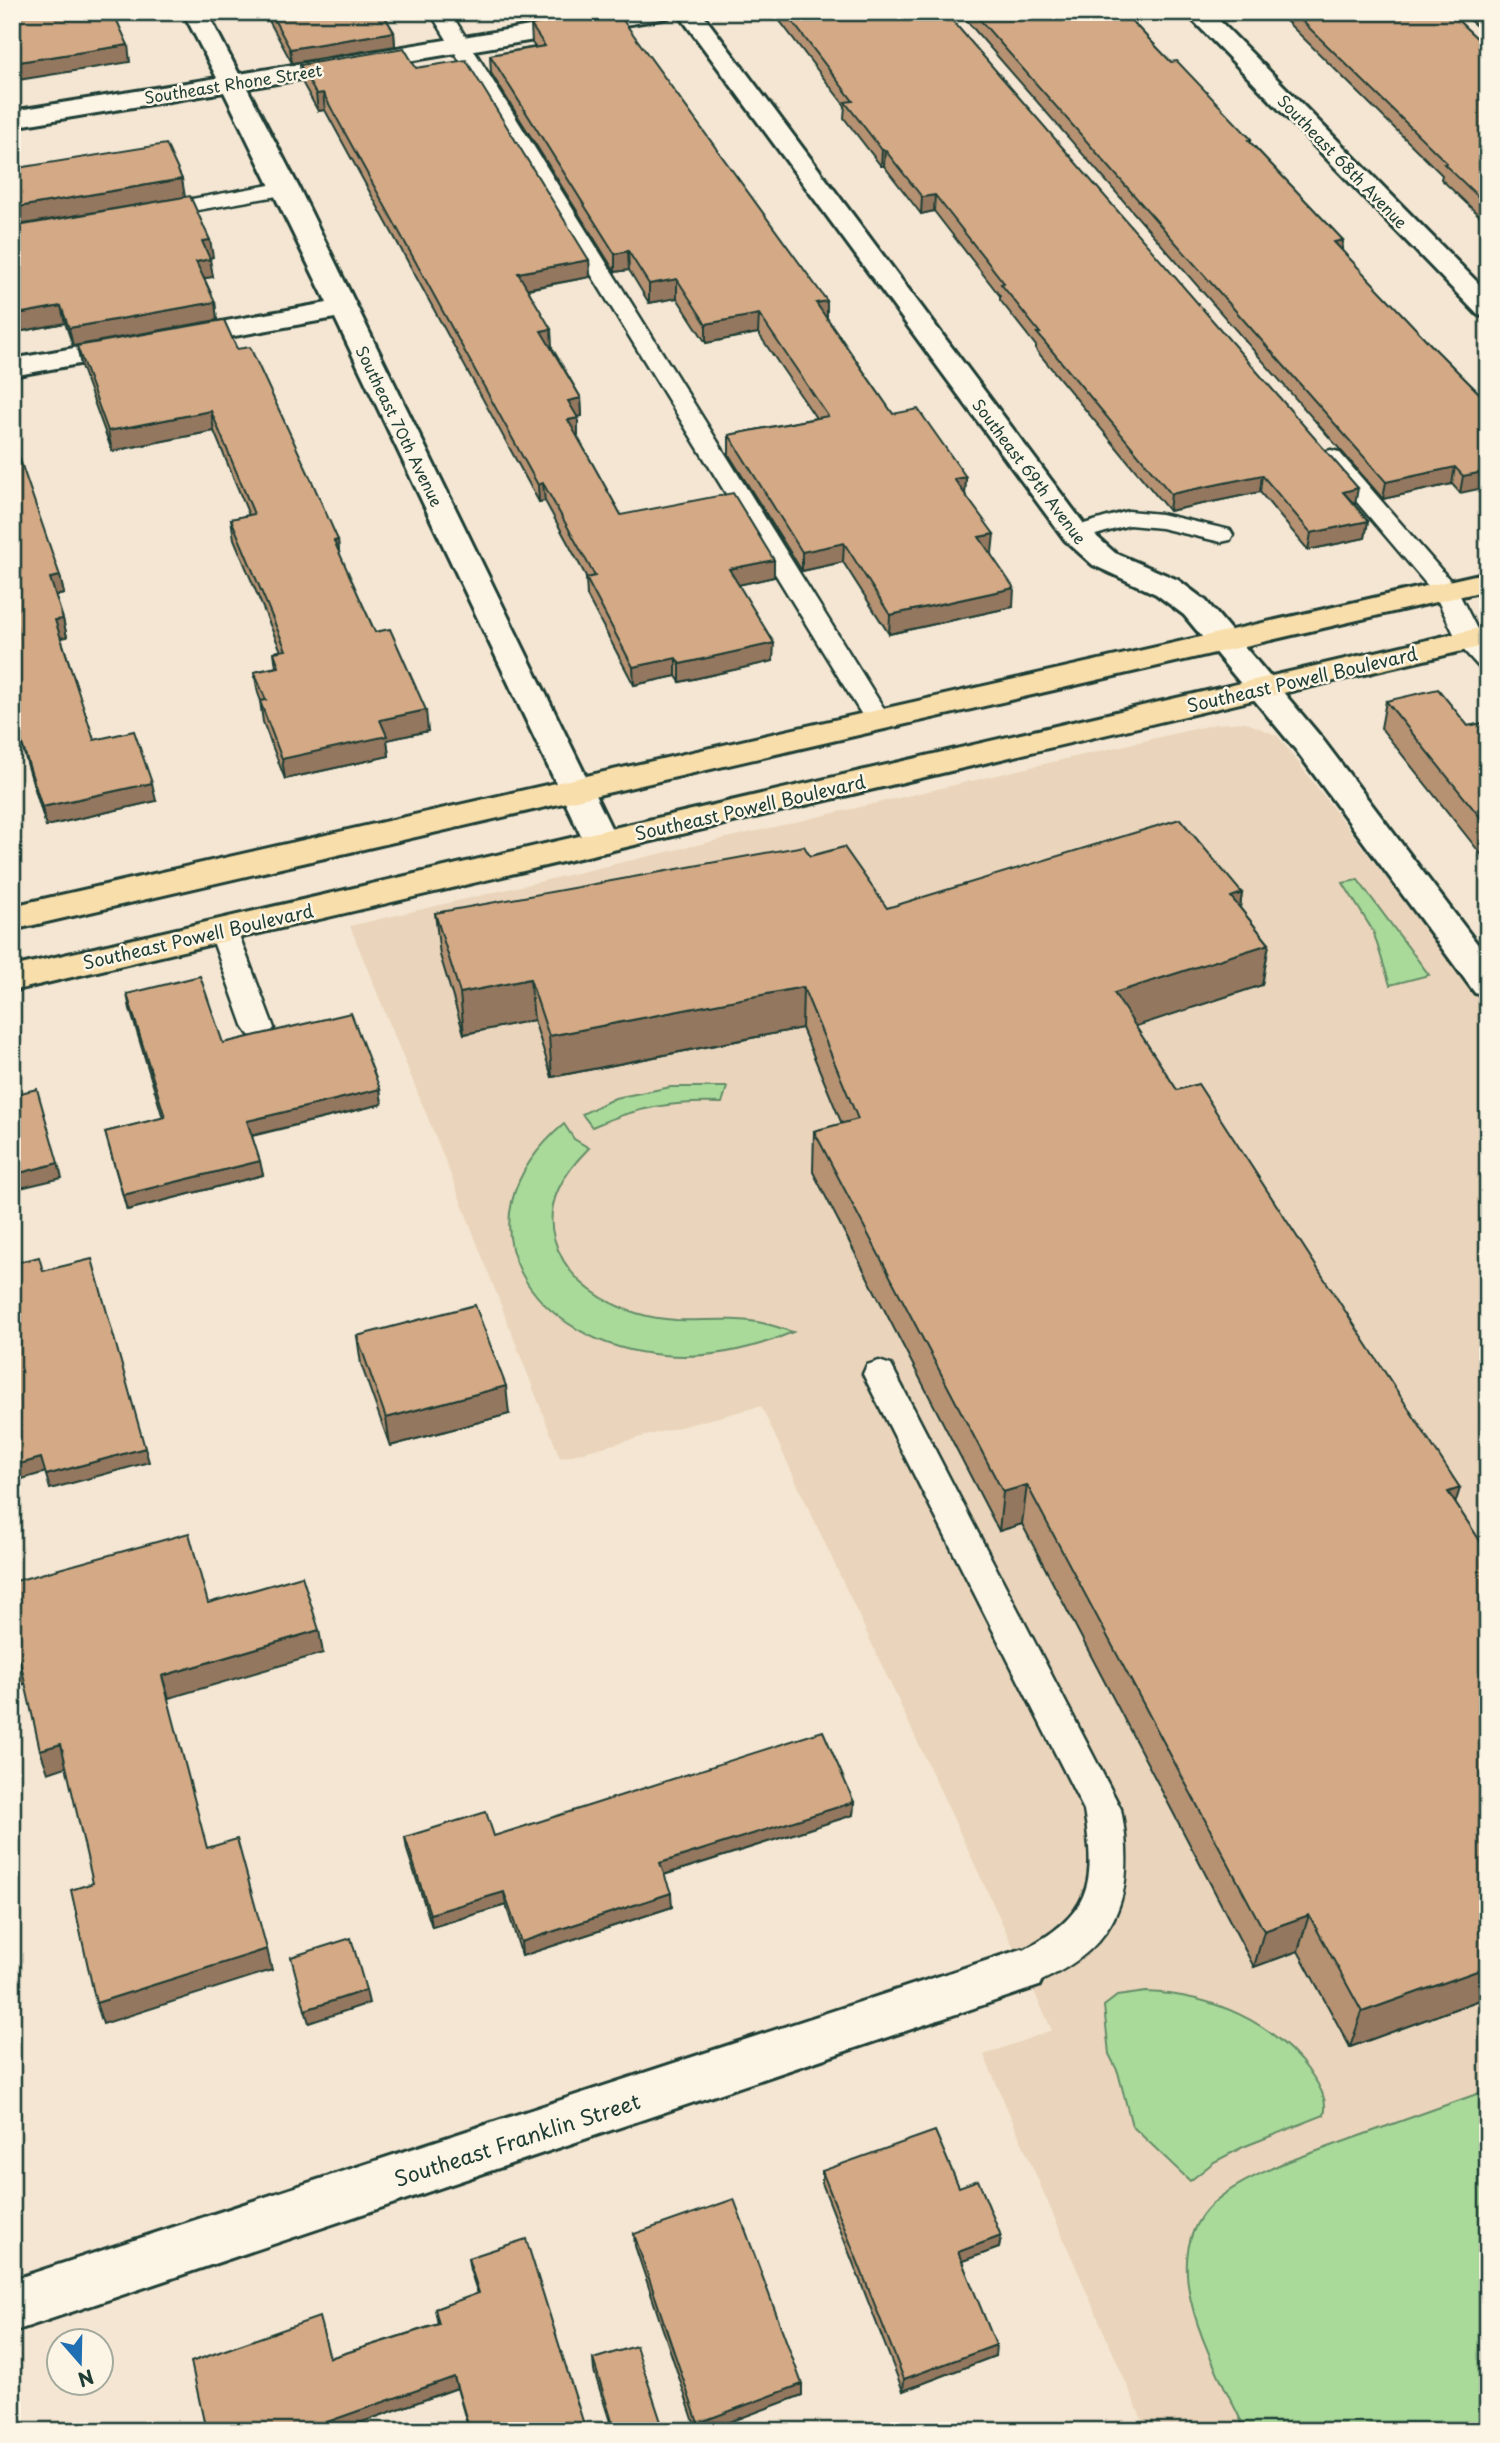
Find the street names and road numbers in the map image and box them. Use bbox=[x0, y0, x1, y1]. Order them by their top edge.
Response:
street label: Southeast Rhone Street bbox=[142, 57, 324, 109]
street label: Southeast 68th Avenue bbox=[1273, 89, 1414, 233]
street label: Southeast 70th Avenue bbox=[351, 342, 450, 511]
street label: Southeast 69th Avenue bbox=[967, 393, 1093, 549]
street label: Southeast Powell Boulevard bbox=[1184, 639, 1420, 719]
street label: Southeast Powell Boulevard bbox=[632, 767, 868, 847]
street label: Southeast Powell Boulevard bbox=[80, 896, 316, 976]
street label: Southeast Franklin Street bbox=[390, 2084, 644, 2194]

